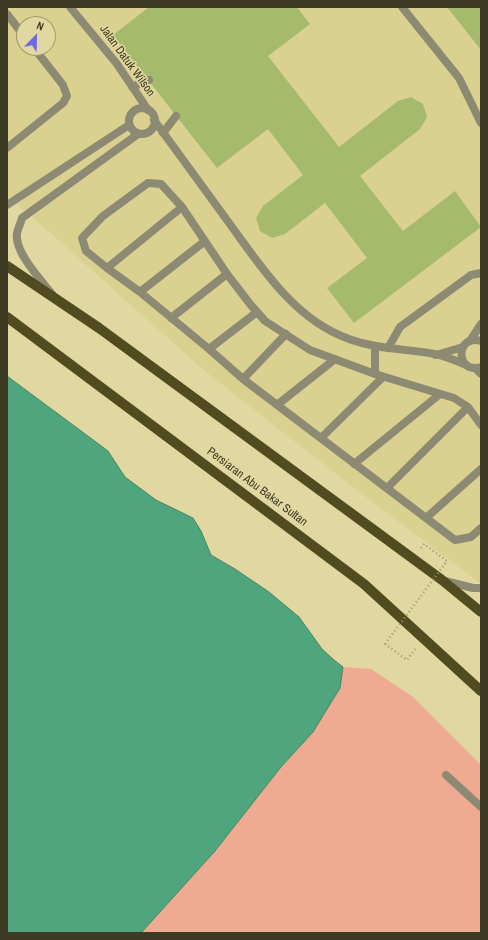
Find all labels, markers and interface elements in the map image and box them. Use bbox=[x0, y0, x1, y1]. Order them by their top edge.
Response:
north arrow bbox=[16, 16, 56, 56]
text: N bbox=[35, 18, 46, 34]
street label: Jalan Datuk Wilson bbox=[96, 22, 158, 100]
street label: Persiaran Abu Bakar Sultan bbox=[204, 445, 310, 529]

